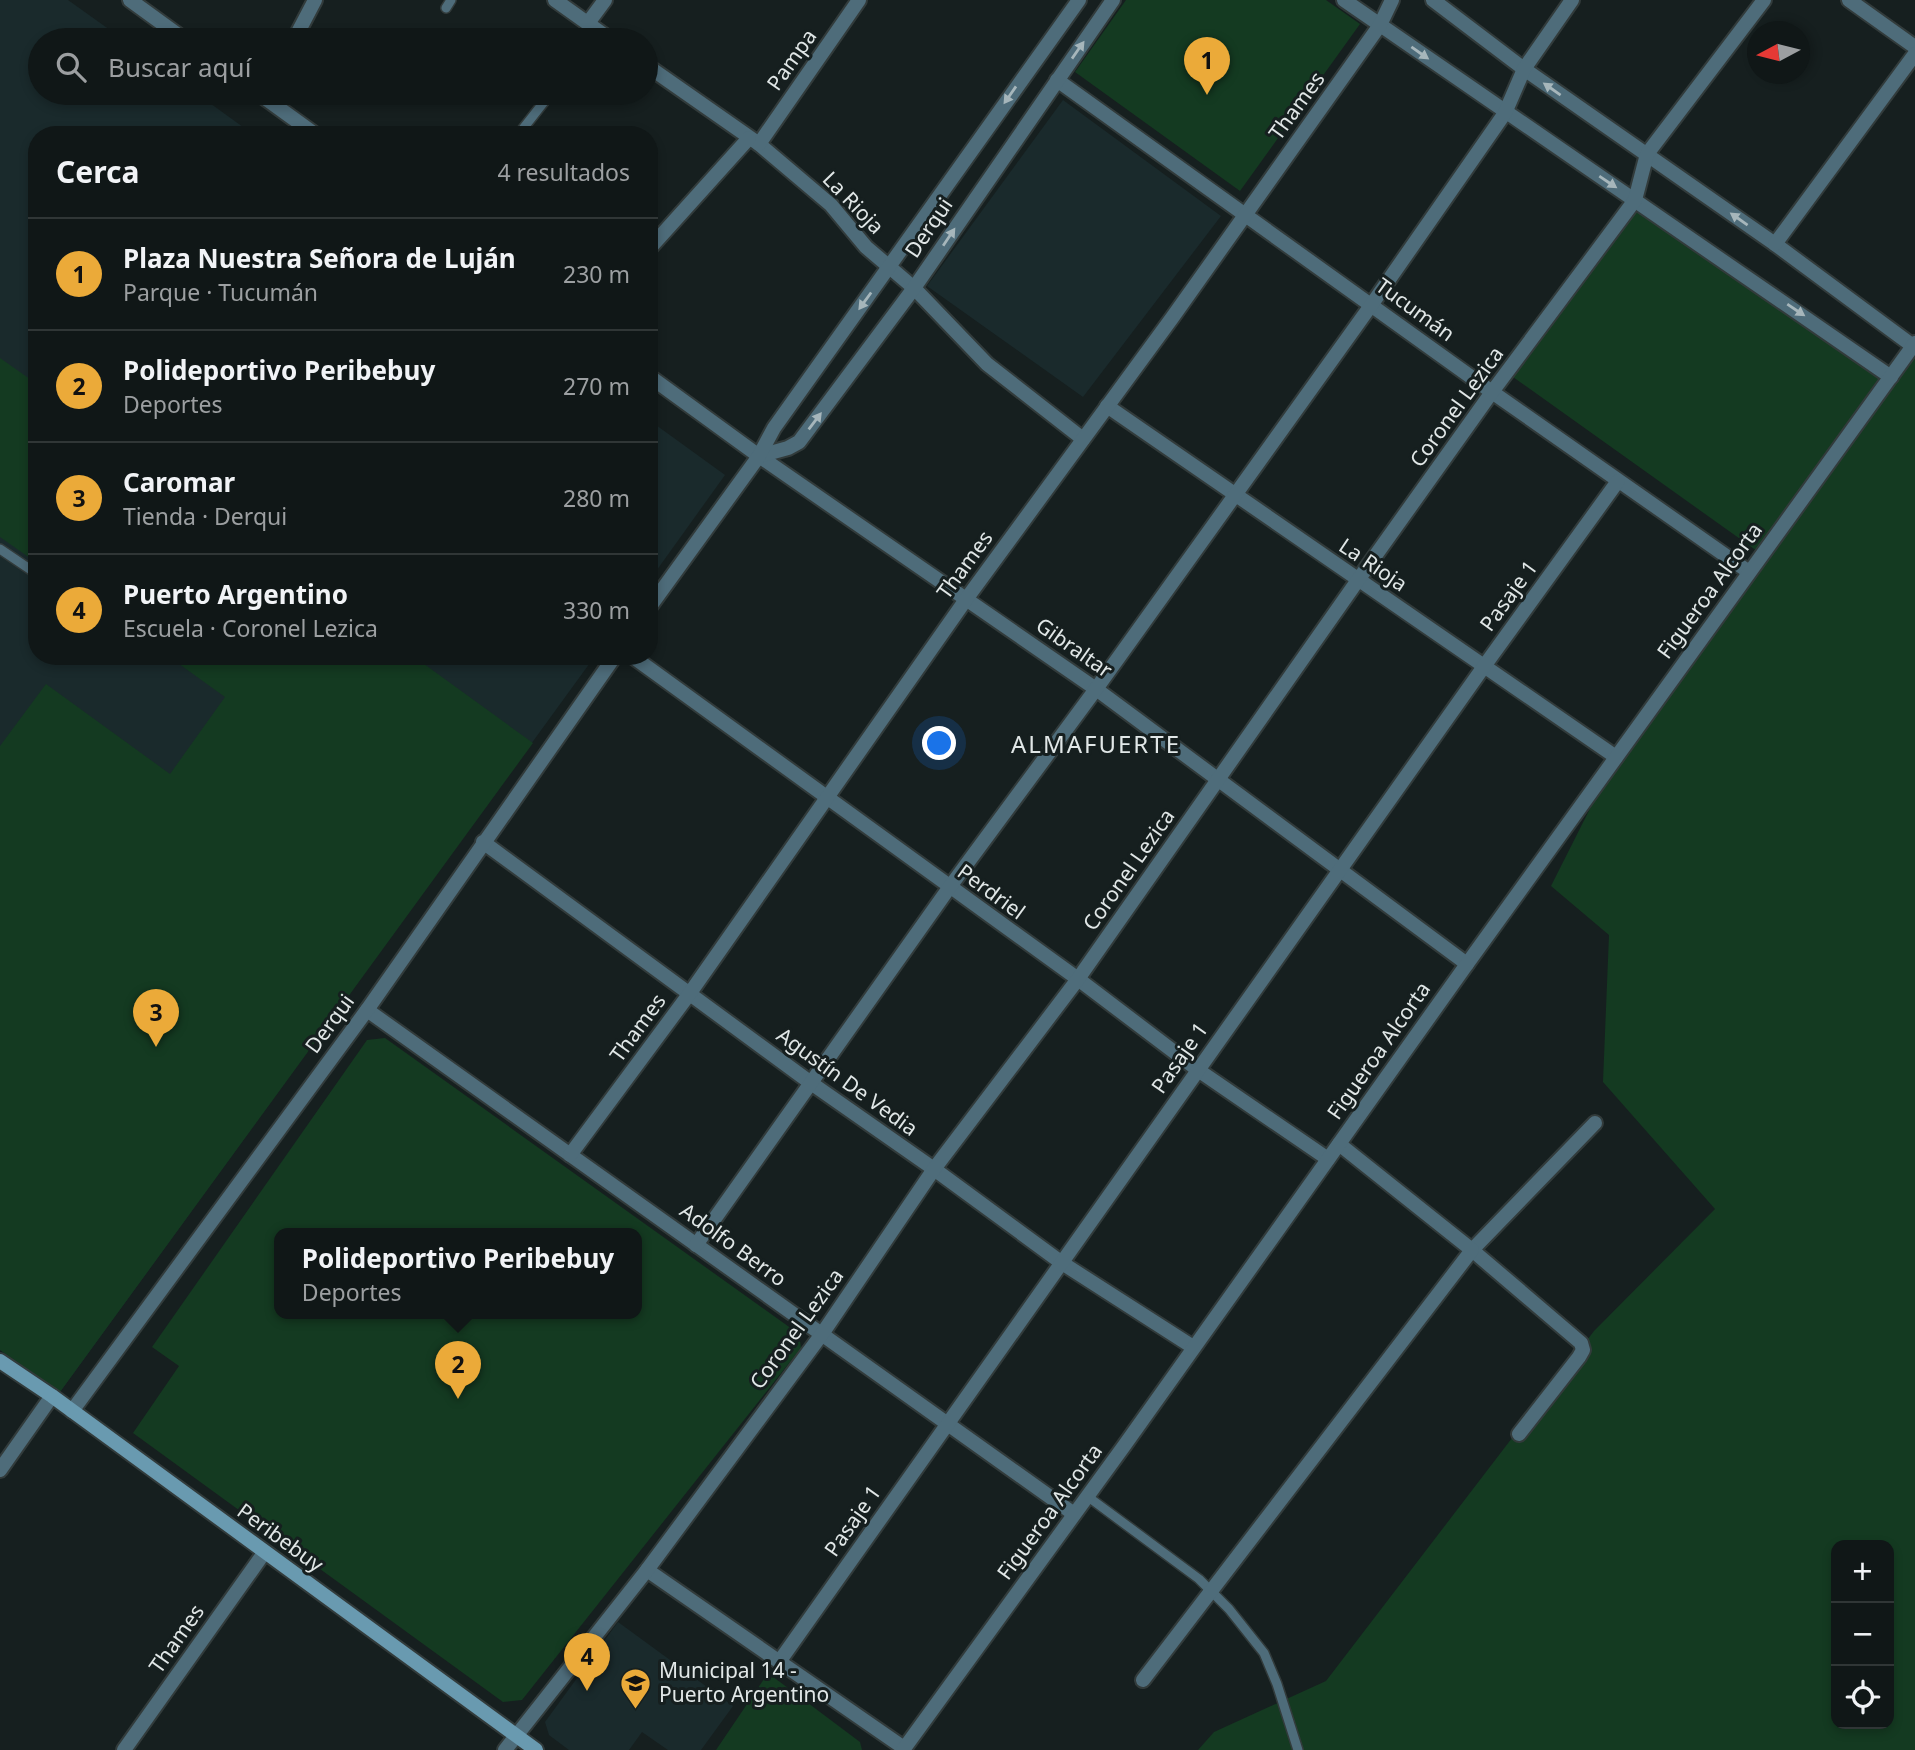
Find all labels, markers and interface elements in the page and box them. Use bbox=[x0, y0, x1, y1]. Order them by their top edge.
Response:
north arrow bbox=[1747, 21, 1810, 84]
street label: Pampa bbox=[760, 23, 822, 96]
search box bbox=[28, 28, 658, 105]
pin: 1 bbox=[1184, 37, 1230, 95]
one-way arrow bbox=[1071, 41, 1085, 59]
one-way arrow bbox=[1411, 46, 1429, 60]
icon: search bbox=[52, 48, 90, 86]
text: Buscar aquí bbox=[108, 49, 251, 85]
street label: Thames bbox=[1262, 66, 1330, 145]
one-way arrow bbox=[1543, 83, 1562, 96]
one-way arrow bbox=[1003, 86, 1017, 104]
text: Cerca bbox=[56, 151, 139, 192]
text: 4 resultados bbox=[497, 156, 630, 188]
street label: La Rioja bbox=[817, 165, 890, 240]
one-way arrow bbox=[1599, 175, 1617, 189]
street label: Derqui bbox=[898, 192, 958, 263]
one-way arrow bbox=[1730, 212, 1748, 226]
one-way arrow bbox=[942, 228, 956, 246]
text: Plaza Nuestra Señora de Luján bbox=[123, 240, 516, 276]
text: 1 bbox=[72, 258, 86, 290]
text: 230 m bbox=[563, 258, 630, 290]
street label: Tucumán bbox=[1371, 271, 1461, 347]
text: Parque · Tucumán bbox=[123, 276, 318, 308]
one-way arrow bbox=[858, 292, 872, 310]
one-way arrow bbox=[1787, 303, 1805, 317]
street label: Coronel Lezica bbox=[1403, 341, 1509, 472]
text: Polideportivo Peribebuy bbox=[123, 352, 435, 388]
text: 2 bbox=[72, 370, 86, 402]
text: 270 m bbox=[563, 370, 630, 402]
text: Deportes bbox=[123, 388, 223, 420]
one-way arrow bbox=[807, 412, 821, 430]
text: Caromar bbox=[123, 464, 235, 500]
text: 3 bbox=[72, 482, 86, 514]
text: 280 m bbox=[563, 482, 630, 514]
text: Tienda · Derqui bbox=[123, 500, 287, 532]
street label: Figueroa Alcorta bbox=[1650, 517, 1768, 664]
street label: Thames bbox=[930, 525, 998, 604]
street label: La Rioja bbox=[1334, 531, 1413, 597]
street label: Pasaje 1 bbox=[1473, 554, 1543, 636]
text: Puerto Argentino bbox=[123, 576, 348, 612]
text: 4 bbox=[72, 594, 86, 626]
text: 330 m bbox=[563, 594, 630, 626]
street label: Gibraltar bbox=[1031, 611, 1119, 684]
text: Escuela · Coronel Lezica bbox=[123, 612, 378, 644]
your location bbox=[922, 726, 956, 760]
district label: ALMAFUERTE bbox=[1011, 727, 1181, 760]
street label: Coronel Lezica bbox=[1076, 803, 1180, 936]
street label: Perdriel bbox=[952, 857, 1031, 925]
street label: Figueroa Alcorta bbox=[1320, 976, 1436, 1125]
street label: Derqui bbox=[298, 988, 360, 1059]
street label: Thames bbox=[603, 988, 671, 1067]
pin: 3 bbox=[133, 989, 179, 1047]
street label: Pasaje 1 bbox=[1144, 1016, 1214, 1099]
street label: Agustín De Vedia bbox=[772, 1021, 924, 1142]
street label: Adolfo Berro bbox=[675, 1196, 792, 1292]
popup bbox=[274, 1228, 642, 1319]
text: Polideportivo Peribebuy bbox=[302, 1240, 614, 1276]
street label: Coronel Lezica bbox=[743, 1263, 849, 1394]
text: Deportes bbox=[302, 1276, 401, 1308]
pin: 2 bbox=[435, 1341, 481, 1399]
street label: Figueroa Alcorta bbox=[990, 1438, 1108, 1585]
street label: Pasaje 1 bbox=[817, 1479, 887, 1562]
street label: Peribebuy bbox=[232, 1496, 329, 1578]
map controls bbox=[1831, 1540, 1894, 1729]
button: + bbox=[1831, 1540, 1894, 1603]
street label: Thames bbox=[142, 1598, 210, 1678]
button: − bbox=[1831, 1603, 1894, 1666]
pin: 4 bbox=[564, 1633, 610, 1691]
place label: Municipal 14 - Puerto Argentino bbox=[659, 1656, 829, 1708]
school or university icon: Municipal 14 - Puerto Argentino bbox=[619, 1666, 653, 1710]
button: locate bbox=[1831, 1666, 1894, 1729]

